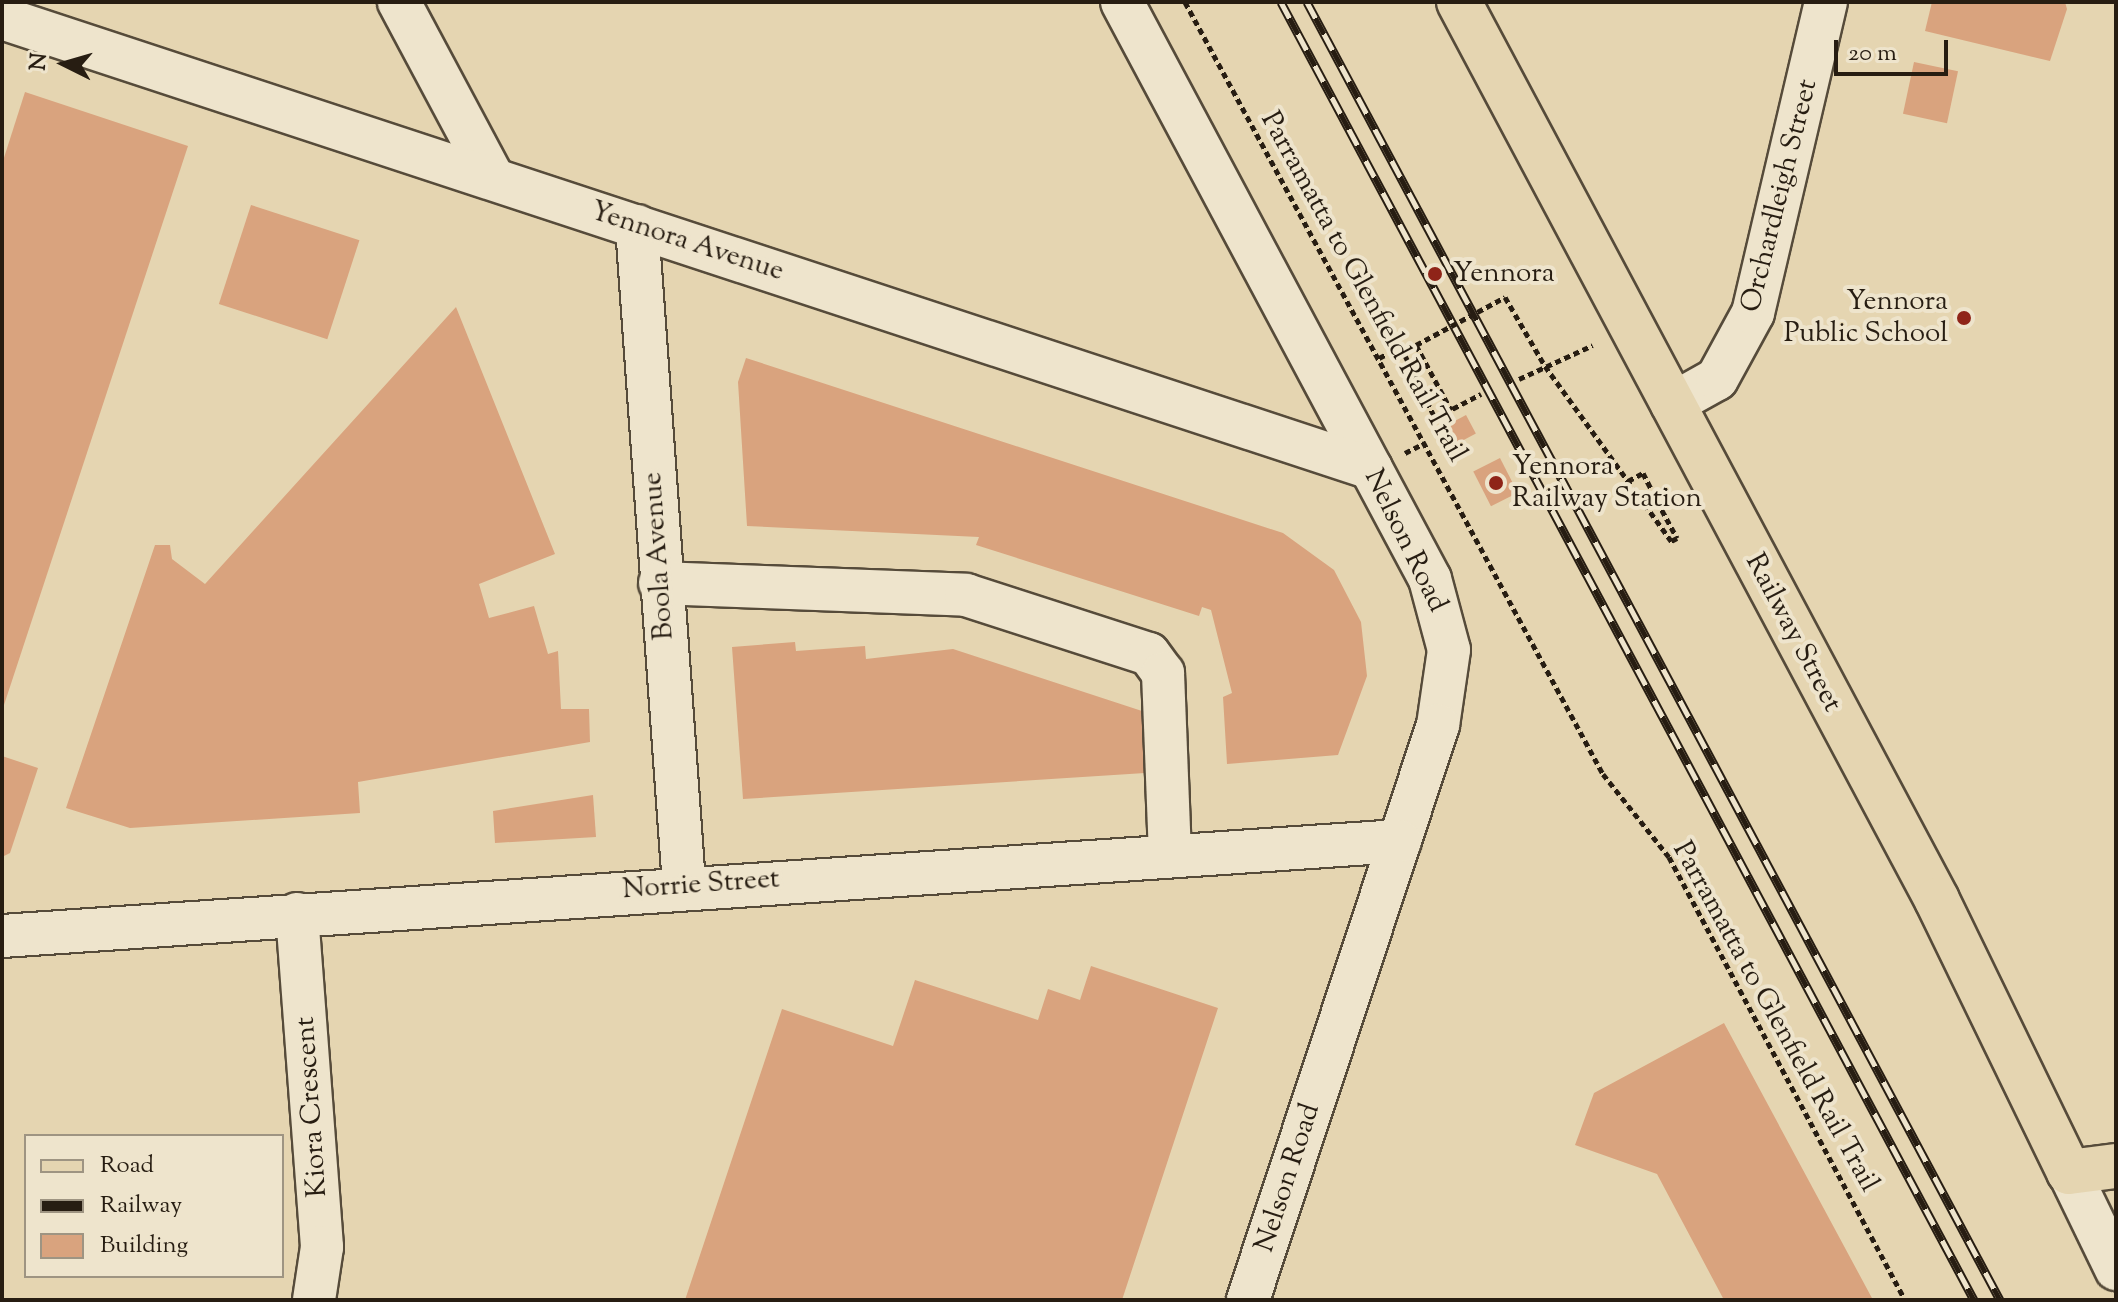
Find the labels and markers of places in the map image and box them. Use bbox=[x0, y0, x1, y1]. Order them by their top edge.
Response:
place label: Yennora bbox=[1453, 257, 1555, 291]
marker: Yennora bbox=[1424, 263, 1446, 285]
place label: Yennora Public School bbox=[1784, 285, 1948, 351]
marker: Yennora Public School bbox=[1955, 309, 1973, 327]
place label: Yennora Railway Station bbox=[1512, 450, 1702, 516]
marker: Yennora Railway Station bbox=[1487, 474, 1505, 492]

